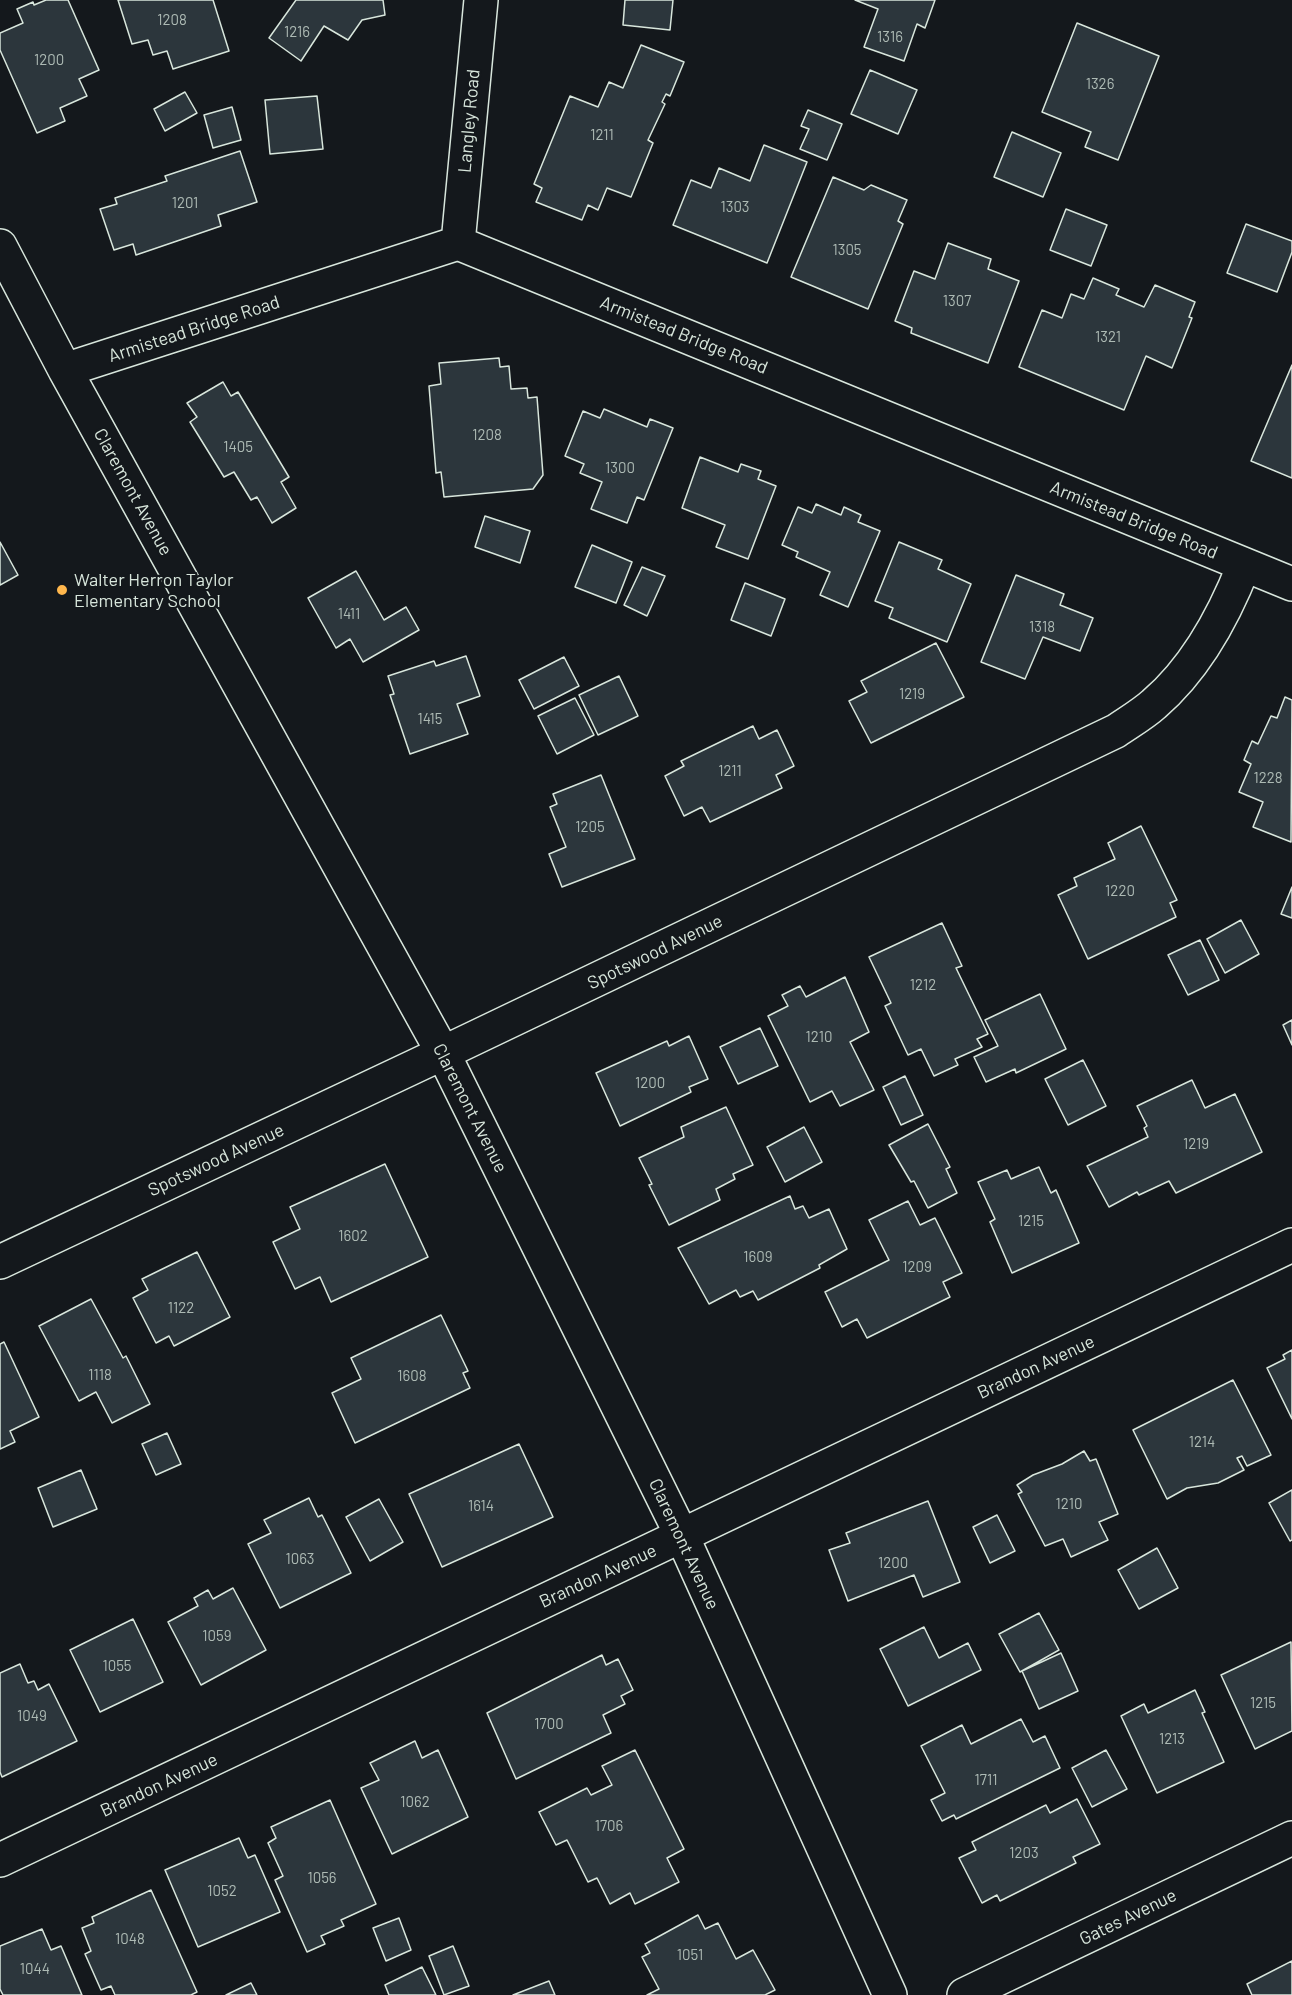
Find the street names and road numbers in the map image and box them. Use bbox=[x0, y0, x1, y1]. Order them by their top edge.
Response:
street label: Langley Road bbox=[454, 68, 484, 174]
street label: Armistead Bridge Road bbox=[106, 291, 282, 367]
street label: Armistead Bridge Road bbox=[597, 291, 771, 379]
street label: Claremont Avenue bbox=[89, 425, 177, 559]
street label: Armistead Bridge Road bbox=[1047, 476, 1221, 564]
street label: Spotswood Avenue bbox=[584, 910, 726, 994]
street label: Claremont Avenue bbox=[428, 1040, 512, 1176]
street label: Spotswood Avenue bbox=[145, 1119, 287, 1201]
street label: Brandon Avenue bbox=[974, 1330, 1098, 1404]
street label: Claremont Avenue bbox=[644, 1475, 724, 1613]
street label: Brandon Avenue bbox=[536, 1539, 660, 1613]
street label: Brandon Avenue bbox=[97, 1748, 221, 1822]
street label: Gates Avenue bbox=[1076, 1884, 1180, 1950]

